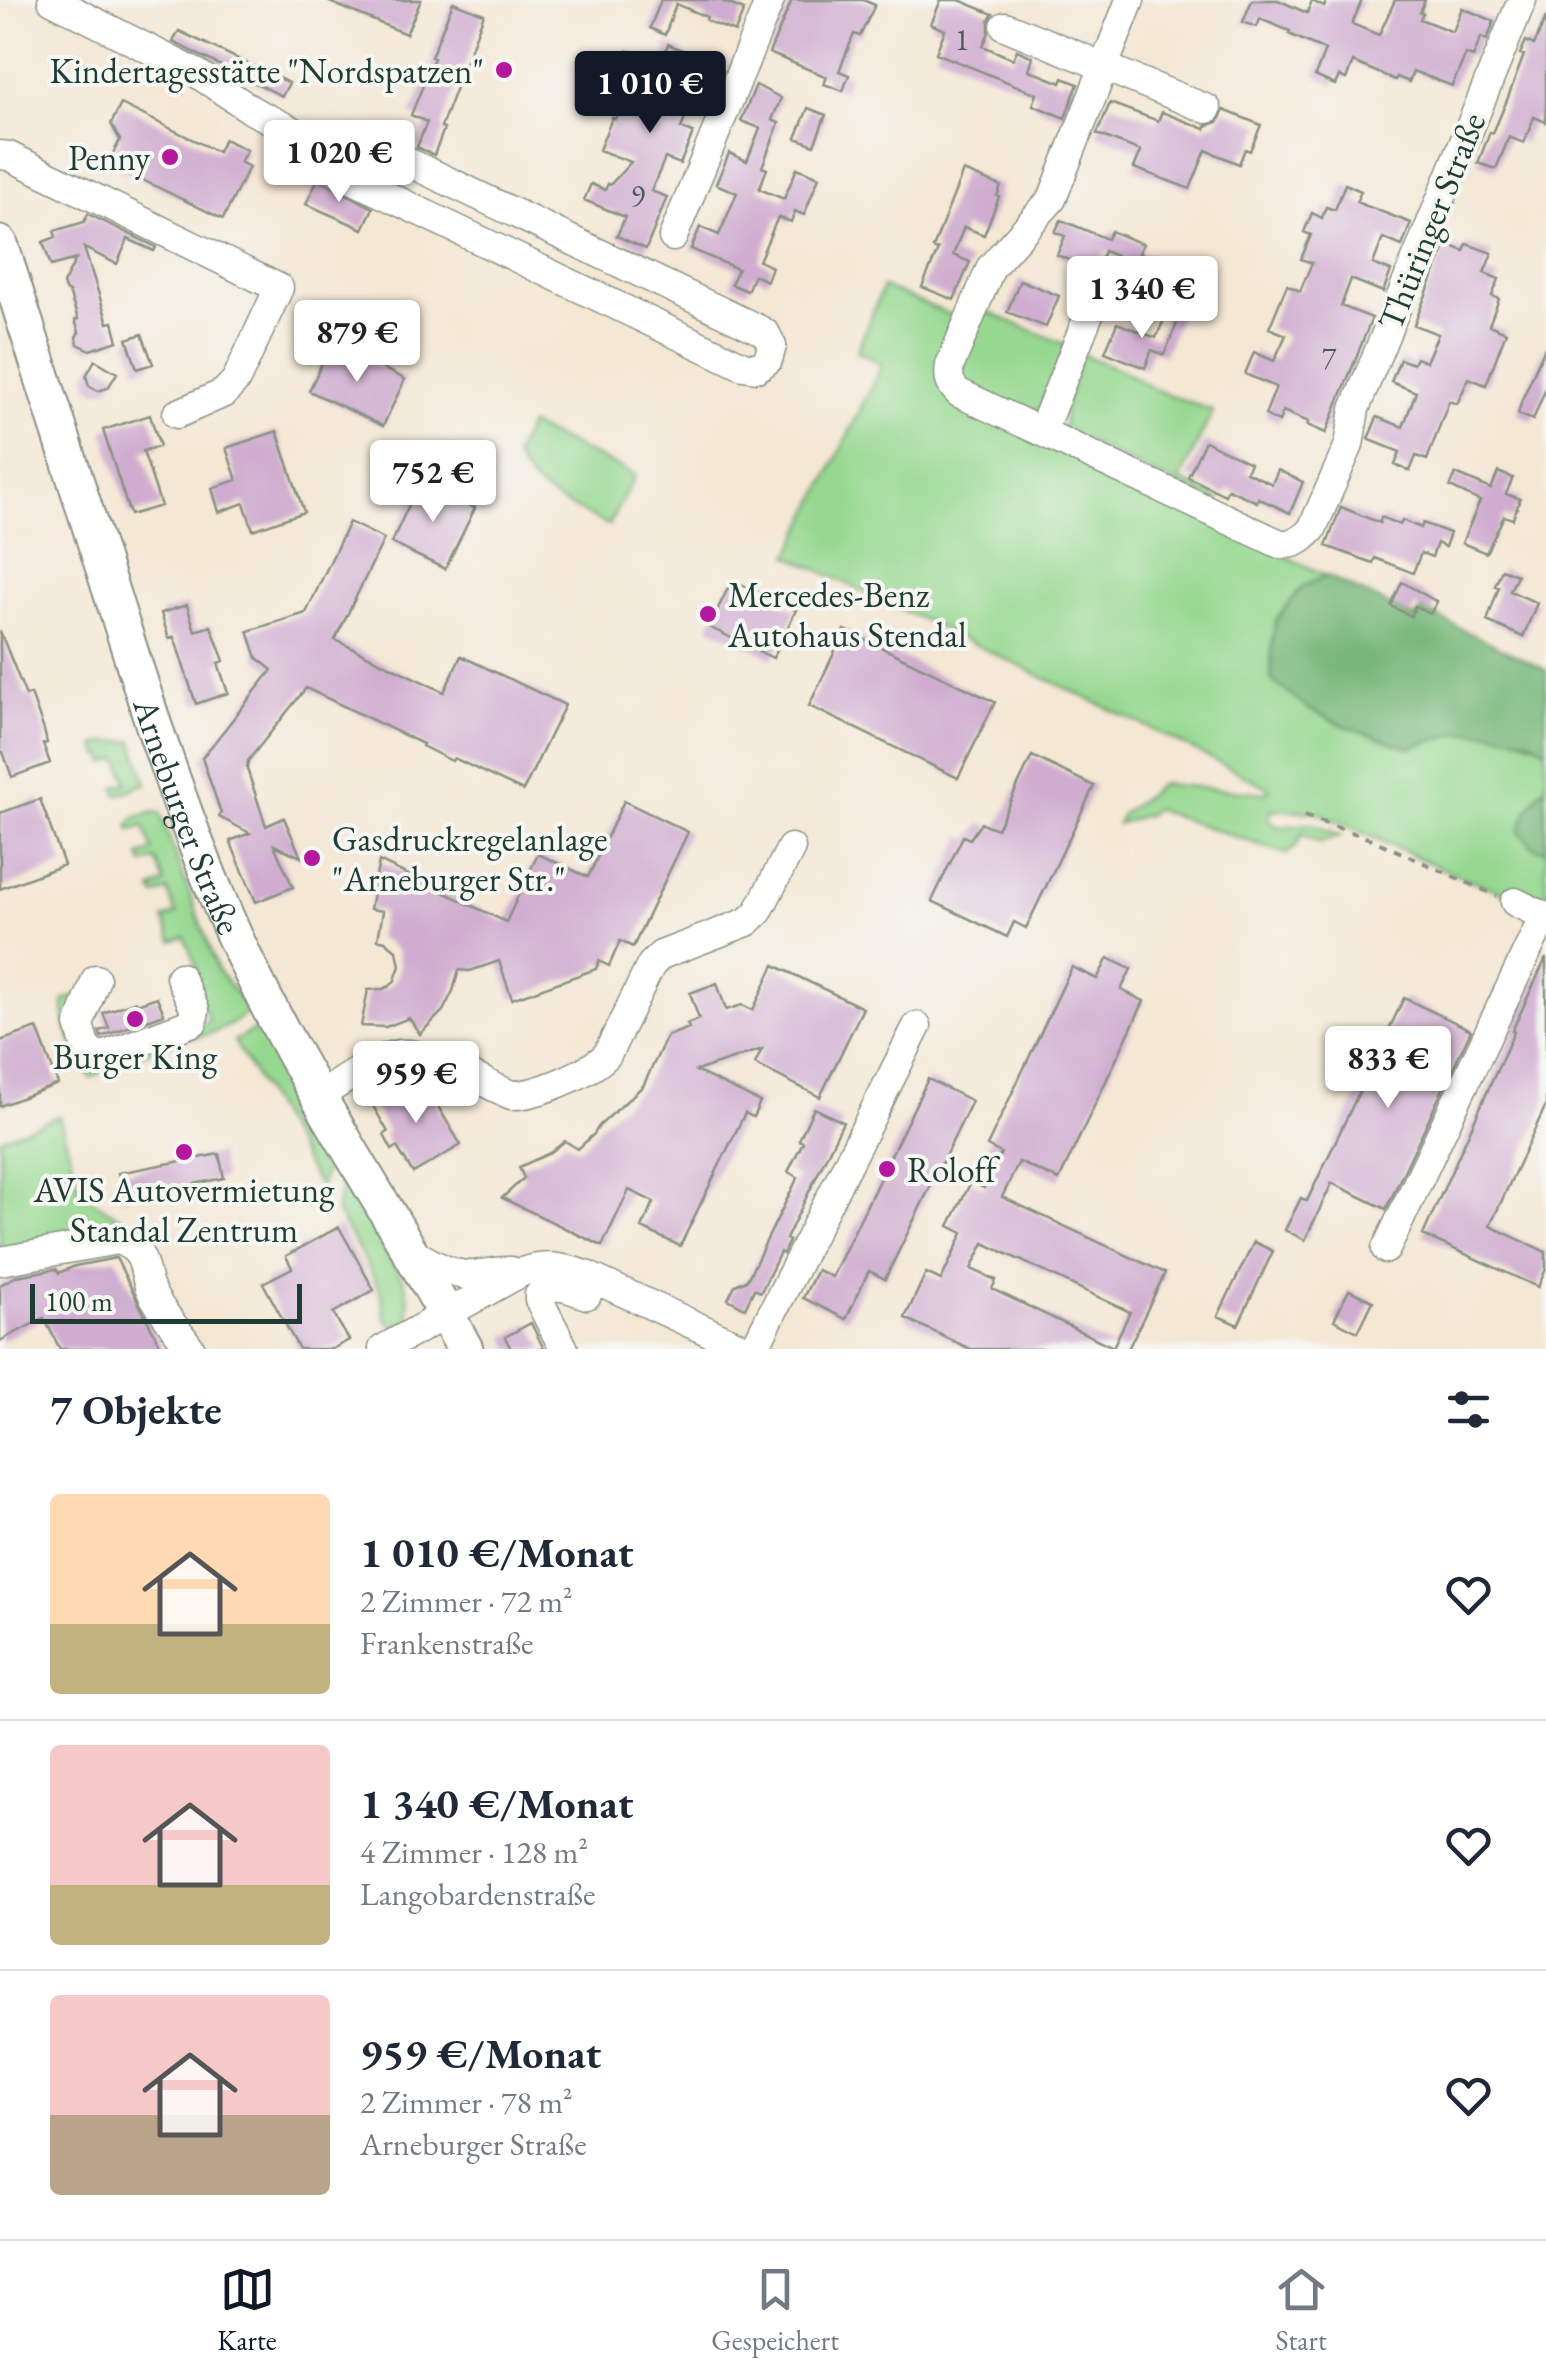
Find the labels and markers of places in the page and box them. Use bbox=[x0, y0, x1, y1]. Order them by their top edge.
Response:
place label: Kindertagesstätte "Nordspatzen" bbox=[49, 48, 484, 93]
pin: 1 010 € bbox=[558, 51, 742, 136]
marker: Kindertagesstätte "Nordspatzen" bbox=[493, 59, 515, 81]
pin: 1 020 € bbox=[247, 120, 431, 205]
place label: Penny bbox=[68, 135, 151, 180]
marker: Penny bbox=[159, 146, 181, 168]
pin: 1 340 € bbox=[1050, 256, 1234, 341]
pin: 879 € bbox=[287, 300, 427, 385]
pin: 752 € bbox=[363, 440, 503, 525]
place label: Mercedes-Benz Autohaus Stendal bbox=[727, 572, 967, 657]
marker: Mercedes-Benz Autohaus Stendal bbox=[697, 603, 719, 625]
place label: Gasdruckregelanlage "Arneburger Str." bbox=[332, 816, 608, 901]
marker: Gasdruckregelanlage "Arneburger Str." bbox=[301, 847, 323, 869]
marker: Burger King bbox=[124, 1008, 146, 1030]
pin: 833 € bbox=[1318, 1026, 1458, 1111]
place label: Burger King bbox=[53, 1034, 218, 1079]
pin: 959 € bbox=[346, 1041, 486, 1126]
marker: AVIS Autovermietung Standal Zentrum bbox=[173, 1141, 195, 1163]
place label: Roloff bbox=[907, 1147, 1001, 1192]
marker: Roloff bbox=[876, 1158, 898, 1180]
place label: AVIS Autovermietung Standal Zentrum bbox=[33, 1167, 335, 1252]

